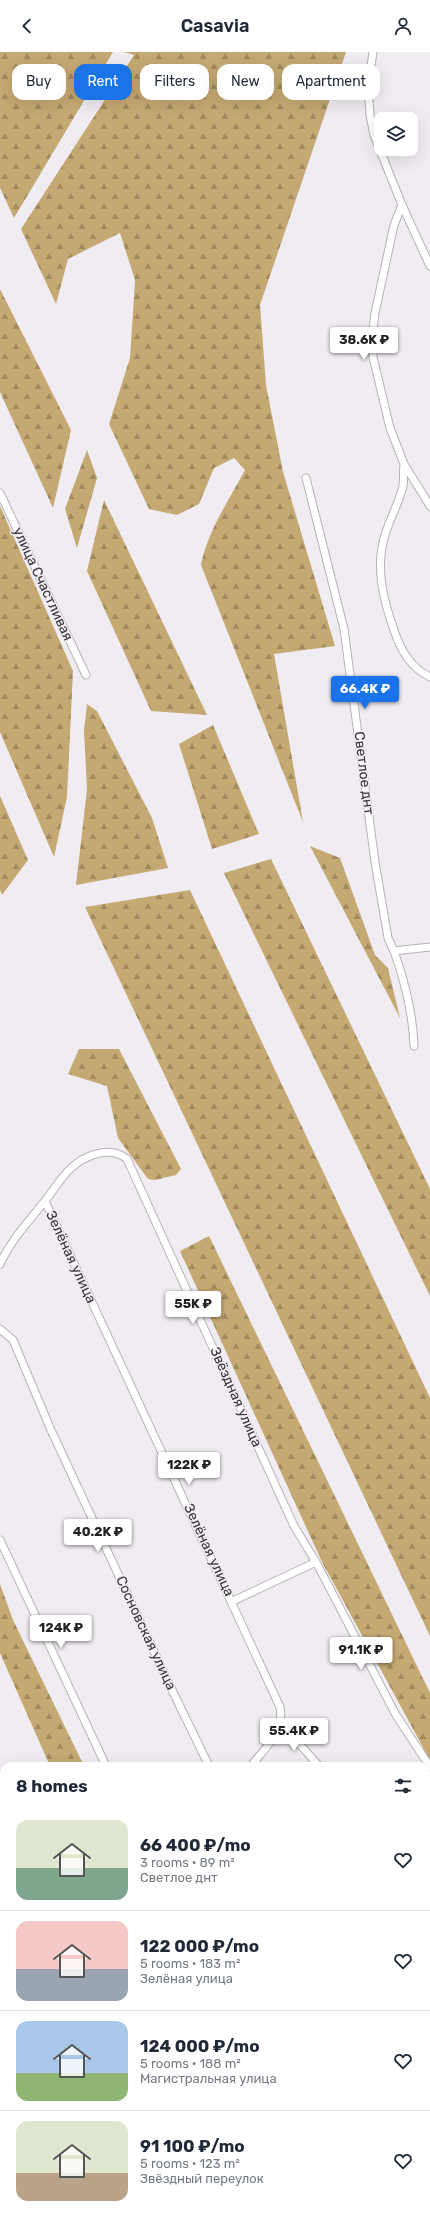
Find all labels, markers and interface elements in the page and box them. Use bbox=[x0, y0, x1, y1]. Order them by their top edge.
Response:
icon: back bbox=[16, 15, 38, 37]
text: Casavia bbox=[181, 15, 249, 37]
icon: person bbox=[392, 15, 414, 37]
chip: Buy bbox=[12, 64, 66, 100]
chip: Rent bbox=[74, 64, 132, 100]
chip: Filters bbox=[140, 64, 209, 100]
chip: New bbox=[217, 64, 274, 100]
chip: Apartment bbox=[282, 64, 380, 100]
map controls bbox=[374, 112, 418, 156]
button: layers bbox=[374, 112, 418, 156]
pin: 38.6K ₽ bbox=[327, 327, 401, 361]
text: 38.6K ₽ bbox=[339, 332, 389, 347]
street label: улица Счастливая bbox=[9, 525, 77, 643]
pin: 66.4K ₽ bbox=[328, 676, 402, 710]
text: 66.4K ₽ bbox=[340, 681, 390, 696]
street label: Светлое днт bbox=[350, 730, 378, 816]
street label: Зелёная улица bbox=[42, 1208, 100, 1306]
pin: 55K ₽ bbox=[165, 1291, 221, 1325]
text: 55K ₽ bbox=[174, 1296, 212, 1311]
street label: Звёздная улица bbox=[206, 1344, 266, 1450]
pin: 122K ₽ bbox=[156, 1452, 222, 1486]
text: 122K ₽ bbox=[167, 1457, 211, 1472]
street label: Зелёная улица bbox=[180, 1501, 238, 1599]
pin: 40.2K ₽ bbox=[61, 1519, 135, 1553]
text: 40.2K ₽ bbox=[73, 1524, 123, 1539]
street label: Сосновская улица bbox=[112, 1573, 180, 1693]
pin: 124K ₽ bbox=[28, 1615, 94, 1649]
text: 124K ₽ bbox=[39, 1620, 83, 1635]
pin: 91.1K ₽ bbox=[324, 1637, 398, 1671]
text: 91.1K ₽ bbox=[339, 1642, 383, 1657]
pin: 55.4K ₽ bbox=[257, 1718, 331, 1752]
text: 55.4K ₽ bbox=[269, 1723, 319, 1738]
icon: filters bbox=[392, 1775, 414, 1797]
text: 8 homes bbox=[16, 1776, 88, 1796]
text: 66 400 ₽/mo bbox=[140, 1835, 251, 1855]
icon: home bbox=[48, 1836, 96, 1884]
icon: heart bbox=[392, 1849, 414, 1871]
text: 3 rooms · 89 m² bbox=[140, 1855, 235, 1870]
text: Светлое днт bbox=[140, 1870, 218, 1885]
text: 122 000 ₽/mo bbox=[140, 1936, 259, 1956]
icon: home bbox=[48, 1937, 96, 1985]
icon: heart bbox=[392, 1950, 414, 1972]
text: 5 rooms · 183 m² bbox=[140, 1956, 240, 1971]
text: Зелёная улица bbox=[140, 1971, 233, 1986]
text: 124 000 ₽/mo bbox=[140, 2036, 260, 2056]
icon: home bbox=[48, 2037, 96, 2085]
icon: heart bbox=[392, 2050, 414, 2072]
text: 5 rooms · 188 m² bbox=[140, 2056, 241, 2071]
text: Магистральная улица bbox=[140, 2071, 277, 2086]
text: 91 100 ₽/mo bbox=[140, 2136, 245, 2156]
icon: home bbox=[48, 2137, 96, 2185]
icon: heart bbox=[392, 2150, 414, 2172]
text: 5 rooms · 123 m² bbox=[140, 2156, 240, 2171]
text: Звёздный переулок bbox=[140, 2171, 264, 2186]

